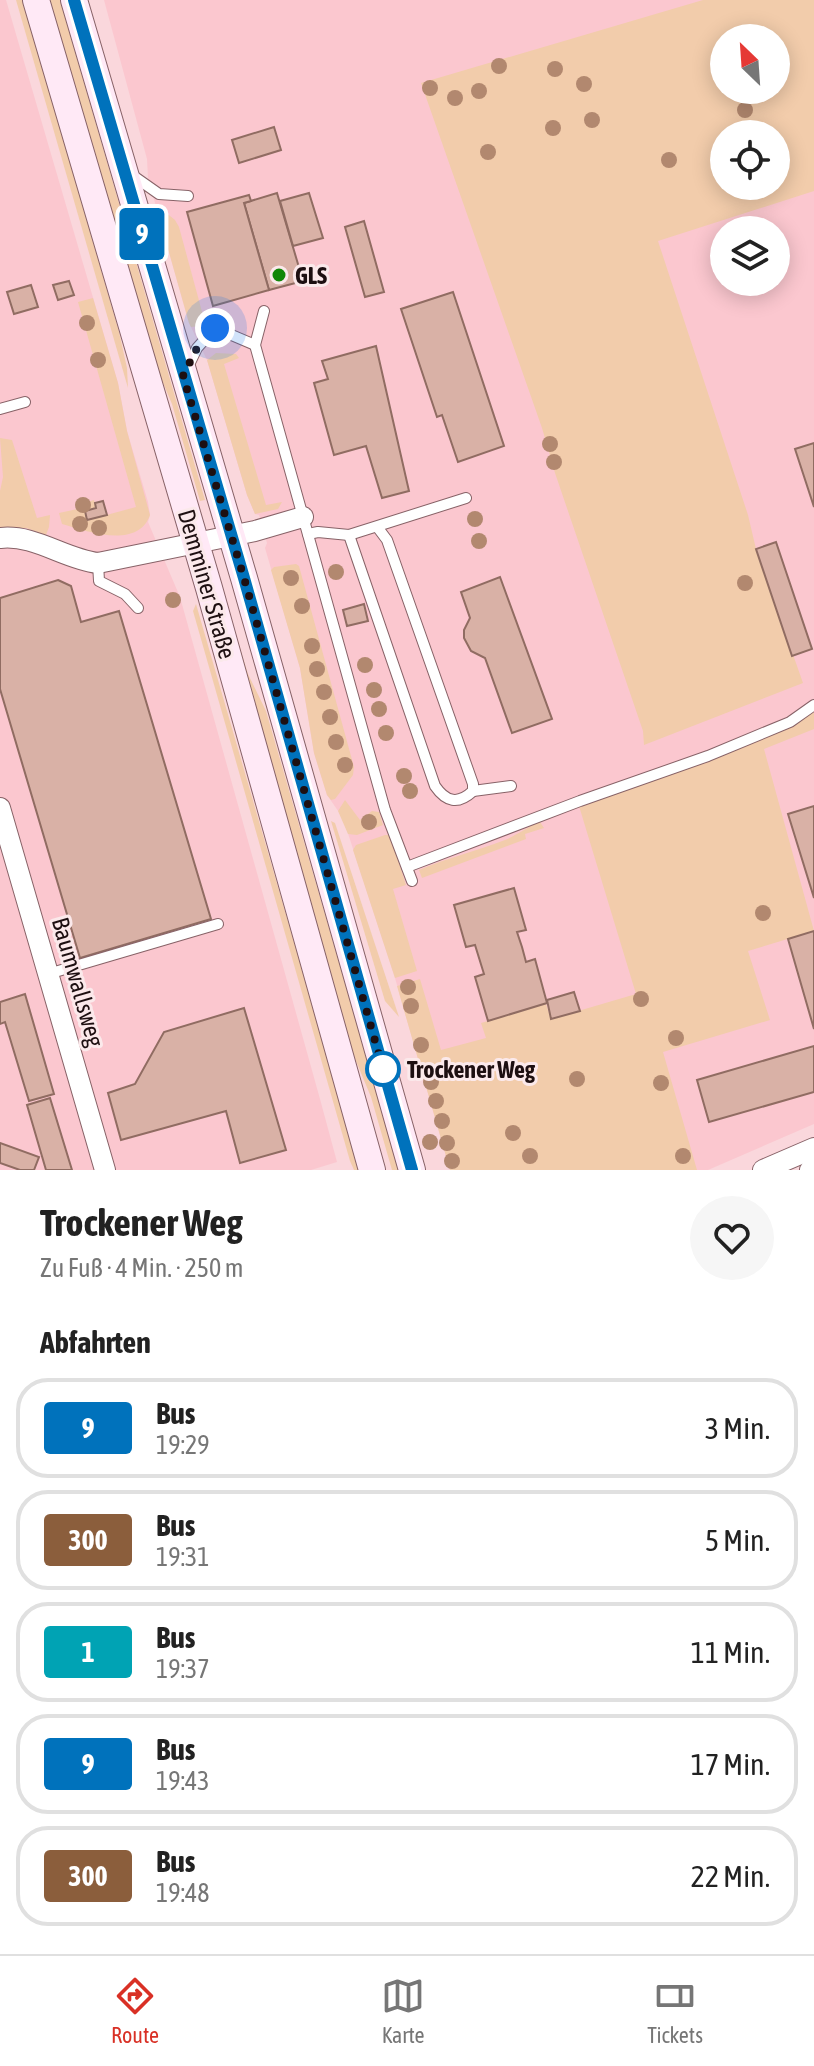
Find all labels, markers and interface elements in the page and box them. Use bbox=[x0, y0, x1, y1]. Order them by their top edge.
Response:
north arrow bbox=[710, 24, 790, 104]
map controls bbox=[710, 24, 790, 296]
button: locate bbox=[710, 120, 790, 200]
line badge: 9 bbox=[116, 208, 168, 260]
button: layers bbox=[710, 216, 790, 296]
text: 9 bbox=[135, 218, 149, 250]
place label: GLS bbox=[295, 262, 327, 289]
marker: GLS bbox=[270, 266, 288, 284]
your location bbox=[195, 308, 235, 348]
street label: Demminer Straße bbox=[173, 506, 241, 662]
street label: Baumwallsweg bbox=[47, 914, 110, 1050]
marker: Trockener Weg bbox=[366, 1052, 400, 1086]
place label: Trockener Weg bbox=[407, 1056, 536, 1083]
button: heart bbox=[690, 1196, 774, 1280]
text: Trockener Weg bbox=[40, 1201, 243, 1244]
text: Zu Fuß · 4 Min. · 250 m bbox=[40, 1253, 244, 1283]
text: Abfahrten bbox=[40, 1325, 151, 1359]
text: Bus bbox=[156, 1396, 195, 1430]
text: 3 Min. bbox=[705, 1411, 770, 1445]
text: 9 bbox=[81, 1412, 95, 1444]
text: 19:29 bbox=[156, 1430, 210, 1460]
text: Bus bbox=[156, 1508, 195, 1542]
text: 5 Min. bbox=[705, 1523, 770, 1557]
text: 300 bbox=[68, 1524, 108, 1556]
text: 19:31 bbox=[156, 1542, 210, 1572]
text: Bus bbox=[156, 1620, 195, 1654]
text: 11 Min. bbox=[691, 1635, 770, 1669]
text: 1 bbox=[81, 1636, 95, 1668]
text: 19:37 bbox=[156, 1654, 210, 1684]
text: Bus bbox=[156, 1732, 195, 1766]
text: 17 Min. bbox=[691, 1747, 770, 1781]
text: 9 bbox=[81, 1748, 95, 1780]
text: 19:43 bbox=[156, 1766, 210, 1796]
text: Bus bbox=[156, 1844, 195, 1878]
text: 22 Min. bbox=[691, 1859, 770, 1893]
text: 300 bbox=[68, 1860, 108, 1892]
text: 19:48 bbox=[156, 1878, 210, 1908]
tab: Route bbox=[111, 1974, 159, 2048]
tab: Karte bbox=[381, 1974, 425, 2048]
tab: Tickets bbox=[647, 1974, 703, 2048]

